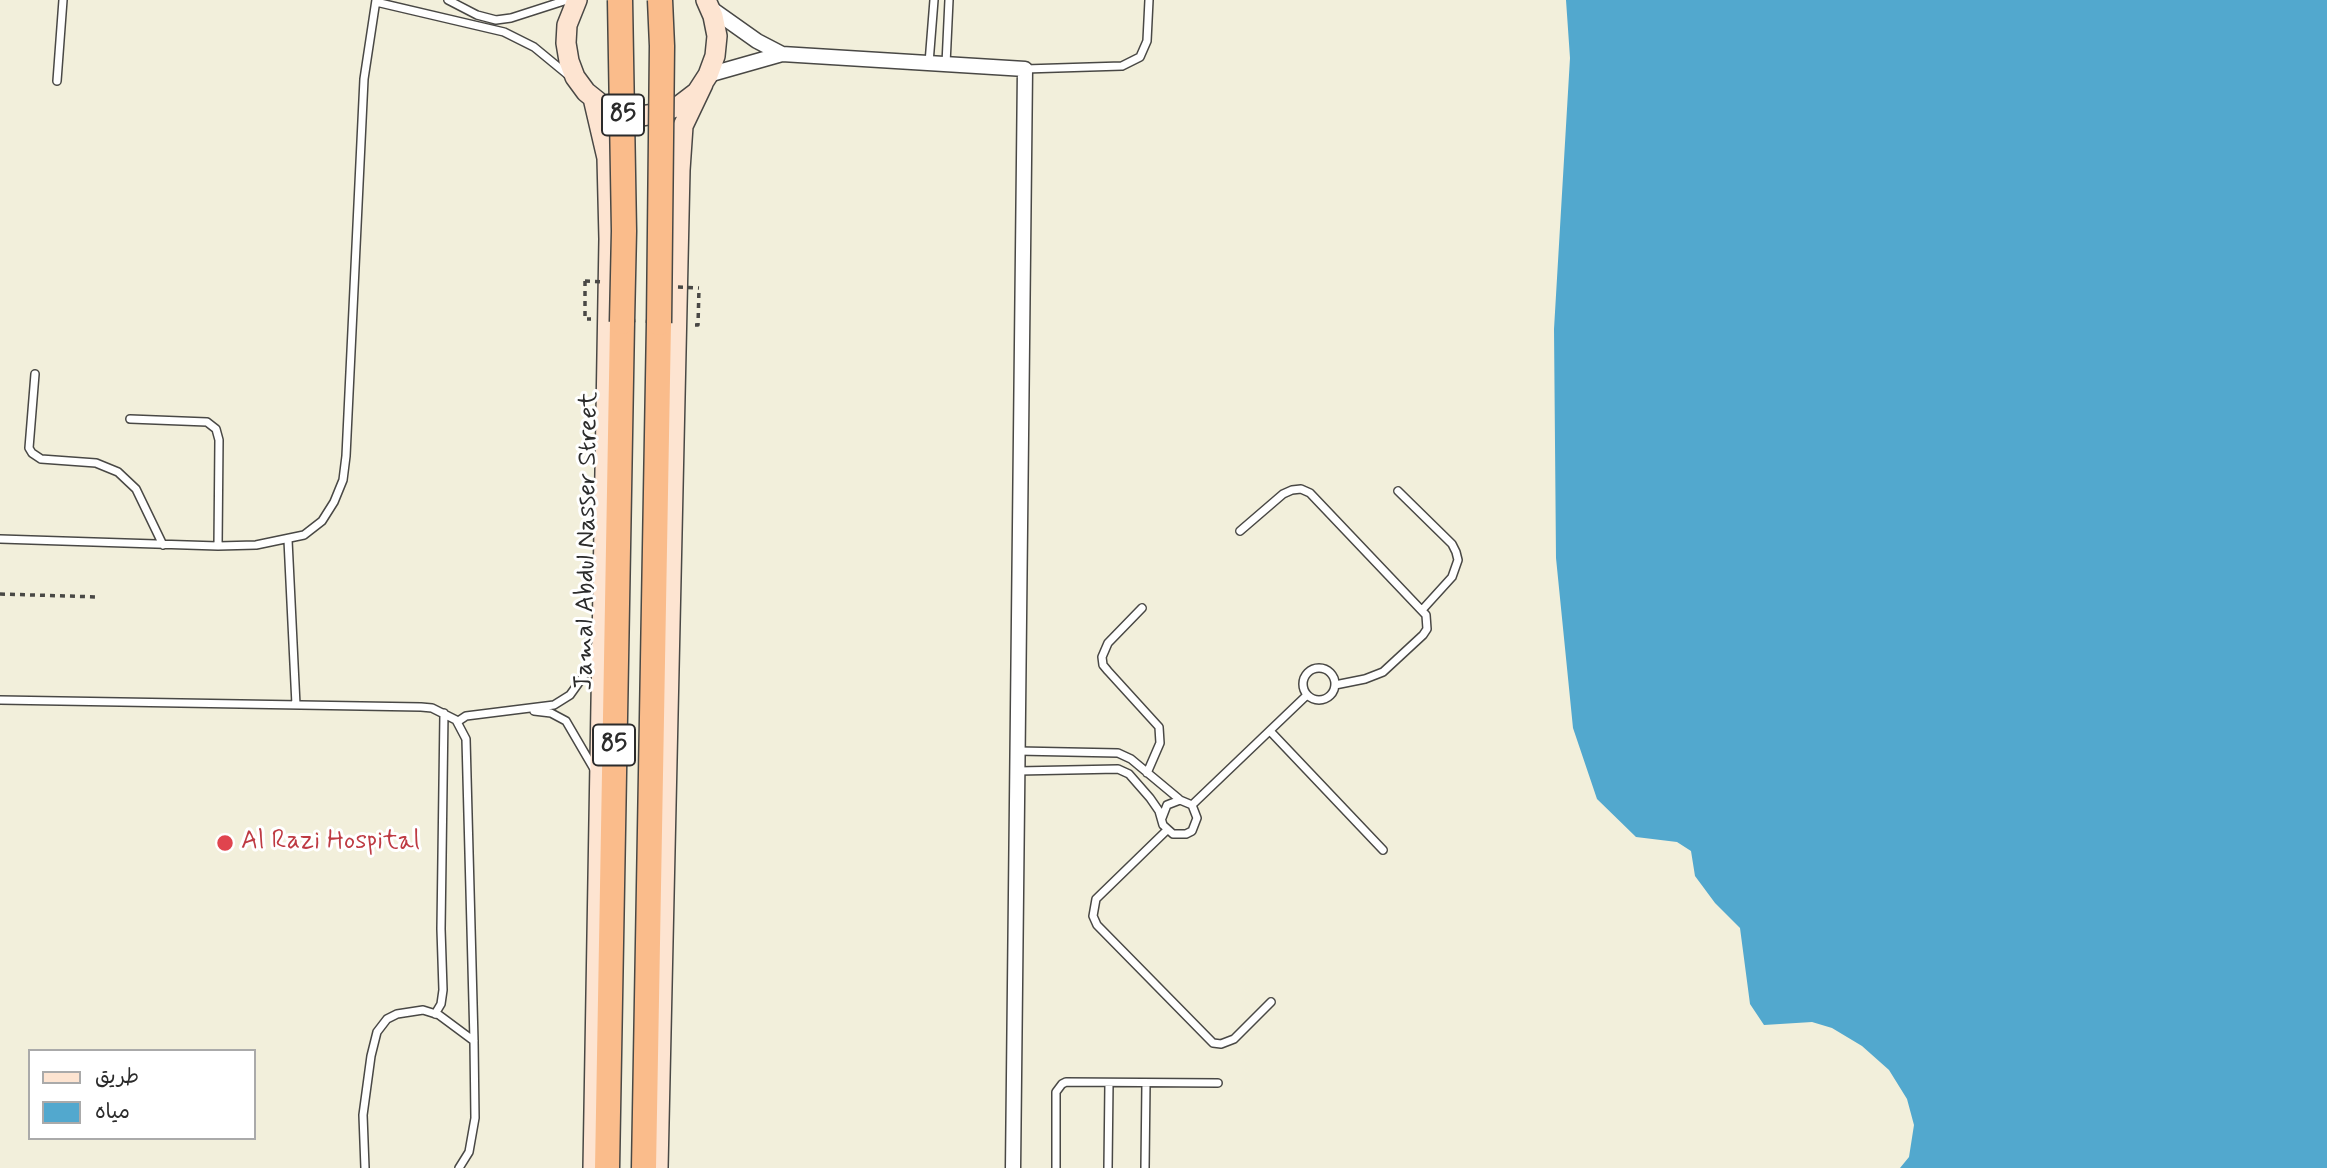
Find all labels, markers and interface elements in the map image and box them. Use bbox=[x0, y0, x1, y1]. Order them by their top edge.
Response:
road number: 85 bbox=[602, 94, 644, 135]
street label: Jamal Abdul Nasser Street bbox=[570, 391, 606, 691]
road number: 85 bbox=[593, 724, 635, 766]
place label: Al Razi Hospital bbox=[241, 827, 420, 859]
marker: Al Razi Hospital bbox=[215, 833, 235, 853]
legend bbox=[28, 1049, 256, 1140]
text: طريق bbox=[95, 1063, 139, 1091]
text: مياه bbox=[95, 1098, 130, 1126]

